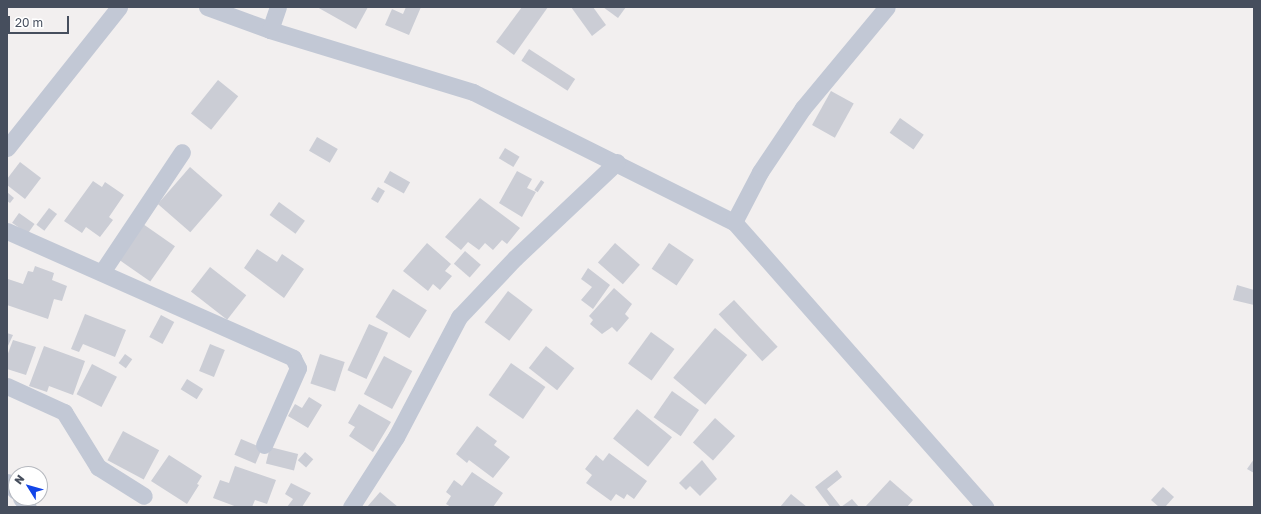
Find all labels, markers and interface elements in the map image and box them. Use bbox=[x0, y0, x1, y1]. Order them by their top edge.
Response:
scale bar bbox=[10, 8, 71, 34]
text: 20 m bbox=[15, 15, 43, 30]
north arrow bbox=[8, 466, 48, 506]
text: N bbox=[11, 472, 27, 486]

